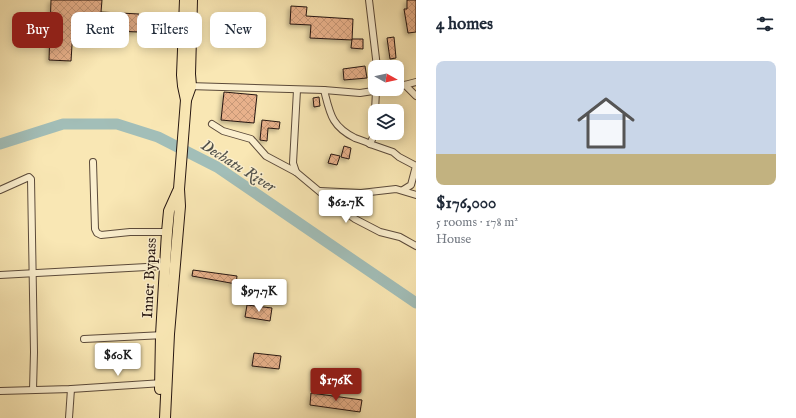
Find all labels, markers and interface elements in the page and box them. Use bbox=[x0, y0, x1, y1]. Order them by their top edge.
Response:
chip: Buy bbox=[12, 12, 63, 48]
chip: Rent bbox=[71, 12, 129, 48]
chip: Filters bbox=[137, 12, 202, 48]
chip: New bbox=[210, 12, 266, 48]
icon: filters bbox=[754, 13, 776, 35]
text: 4 homes bbox=[436, 14, 493, 35]
north arrow bbox=[368, 60, 404, 96]
map controls bbox=[368, 60, 404, 140]
icon: home bbox=[570, 87, 642, 159]
button: layers bbox=[368, 104, 404, 140]
water label: Dechatu River bbox=[197, 136, 280, 198]
pin: $62.7K bbox=[313, 190, 379, 224]
text: $176,000 bbox=[436, 193, 496, 214]
text: $62.7K bbox=[328, 194, 364, 211]
text: 5 rooms · 178 m² bbox=[436, 214, 518, 231]
text: House bbox=[436, 231, 471, 248]
street label: Inner Bypass bbox=[138, 237, 161, 319]
pin: $97.7K bbox=[226, 279, 292, 313]
text: $97.7K bbox=[241, 283, 277, 300]
pin: $60K bbox=[94, 343, 142, 377]
text: $60K bbox=[104, 347, 132, 364]
pin: $176K bbox=[308, 368, 364, 402]
text: $176K bbox=[319, 372, 353, 389]

